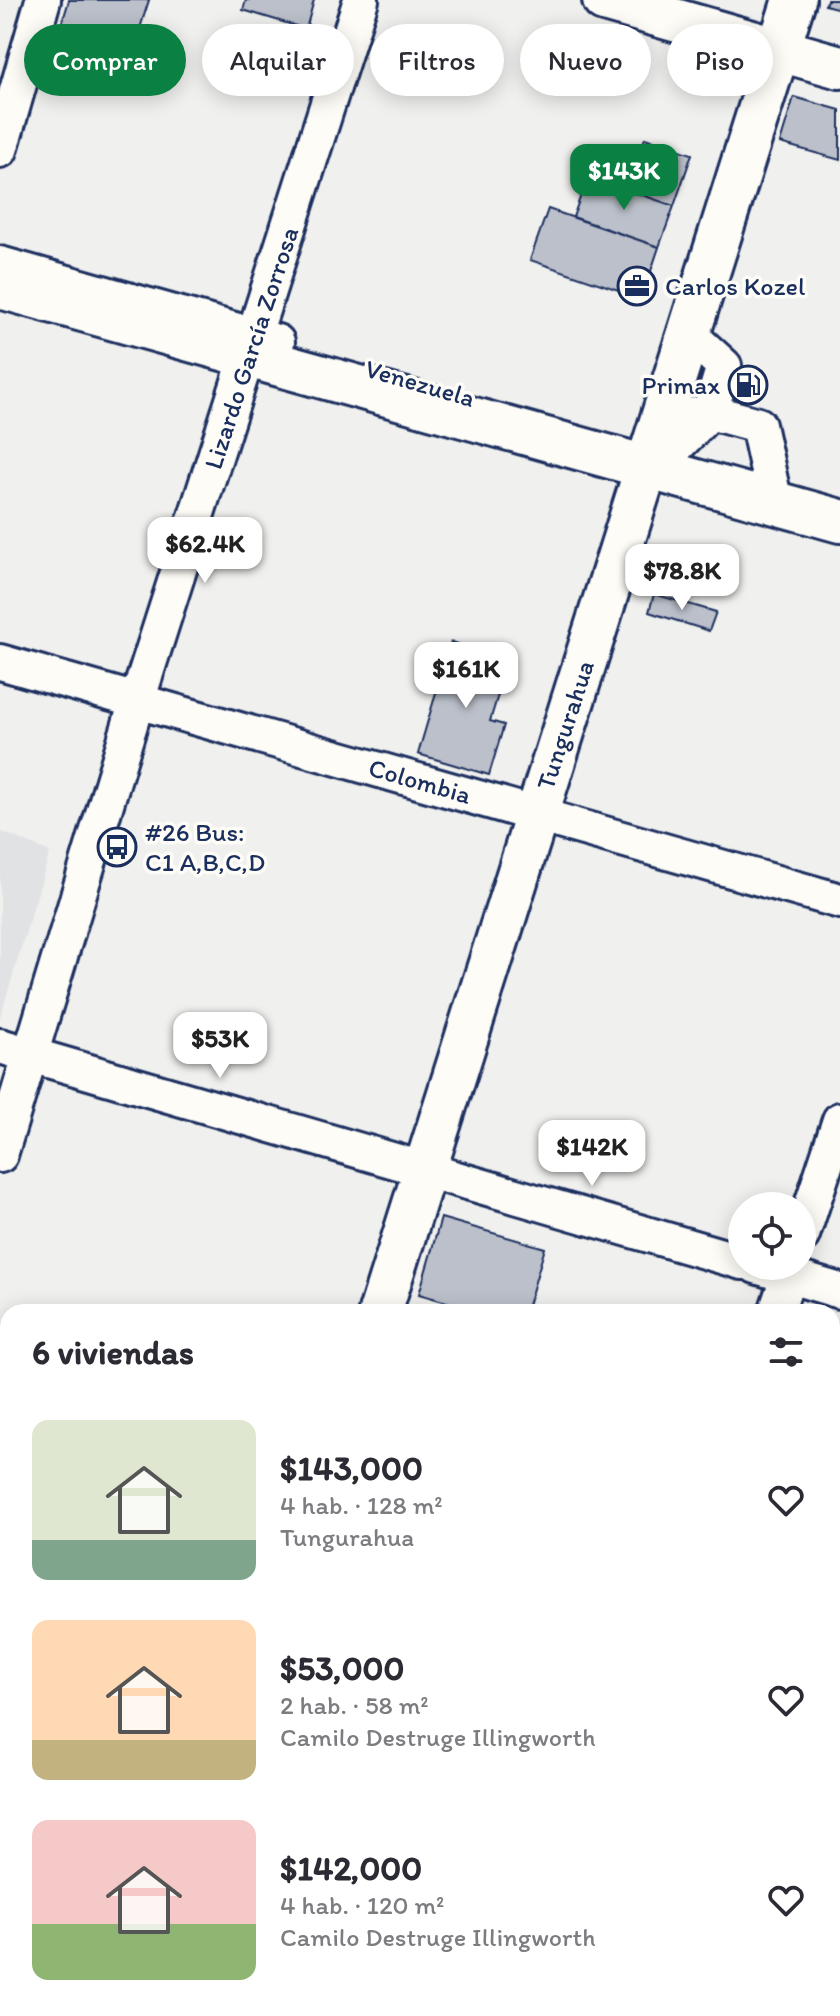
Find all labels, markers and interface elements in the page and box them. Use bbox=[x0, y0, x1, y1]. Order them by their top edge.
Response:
chip: Comprar bbox=[24, 24, 186, 96]
chip: Alquilar bbox=[202, 24, 354, 96]
chip: Filtros bbox=[370, 24, 504, 96]
chip: Nuevo bbox=[520, 24, 651, 96]
chip: Piso bbox=[667, 24, 773, 96]
pin: $143K bbox=[568, 144, 680, 212]
text: $143K bbox=[588, 154, 660, 186]
street label: Lizardo García Zorrosa bbox=[197, 223, 305, 473]
office icon: Carlos Kozel bbox=[616, 265, 658, 307]
place label: Carlos Kozel bbox=[665, 270, 805, 302]
street label: Venezuela bbox=[362, 352, 479, 414]
fuel station icon: Primax bbox=[727, 364, 769, 406]
place label: Primax bbox=[642, 369, 720, 401]
pin: $62.4K bbox=[140, 517, 270, 585]
text: $62.4K bbox=[165, 527, 245, 559]
pin: $78.8K bbox=[617, 544, 747, 612]
text: $78.8K bbox=[643, 554, 721, 586]
pin: $161K bbox=[410, 642, 522, 710]
text: $161K bbox=[432, 652, 500, 684]
street label: Tungurahua bbox=[529, 656, 601, 794]
street label: Colombia bbox=[365, 751, 475, 811]
place label: #26 Bus: C1 A,B,C,D bbox=[145, 816, 265, 878]
bus stop icon: #26 Bus: C1 A,B,C,D bbox=[96, 826, 138, 868]
pin: $53K bbox=[173, 1012, 267, 1080]
text: $53K bbox=[191, 1022, 249, 1054]
pin: $142K bbox=[536, 1120, 648, 1188]
text: $142K bbox=[556, 1130, 628, 1162]
map controls bbox=[728, 1192, 816, 1280]
button: locate bbox=[728, 1192, 816, 1280]
icon: filters bbox=[764, 1330, 808, 1374]
text: 6 viviendas bbox=[32, 1332, 194, 1373]
text: $143,000 bbox=[280, 1448, 423, 1489]
icon: home bbox=[96, 1452, 192, 1548]
icon: heart bbox=[764, 1478, 808, 1522]
text: 4 hab. · 128 m² bbox=[280, 1489, 443, 1521]
text: Tungurahua bbox=[280, 1521, 414, 1553]
text: $53,000 bbox=[280, 1648, 405, 1689]
icon: home bbox=[96, 1652, 192, 1748]
icon: heart bbox=[764, 1678, 808, 1722]
text: 2 hab. · 58 m² bbox=[280, 1689, 429, 1721]
text: Camilo Destruge Illingworth bbox=[280, 1721, 595, 1753]
text: $142,000 bbox=[280, 1848, 422, 1889]
icon: home bbox=[96, 1852, 192, 1948]
icon: heart bbox=[764, 1878, 808, 1922]
text: 4 hab. · 120 m² bbox=[280, 1889, 444, 1921]
text: Camilo Destruge Illingworth bbox=[280, 1921, 595, 1953]

